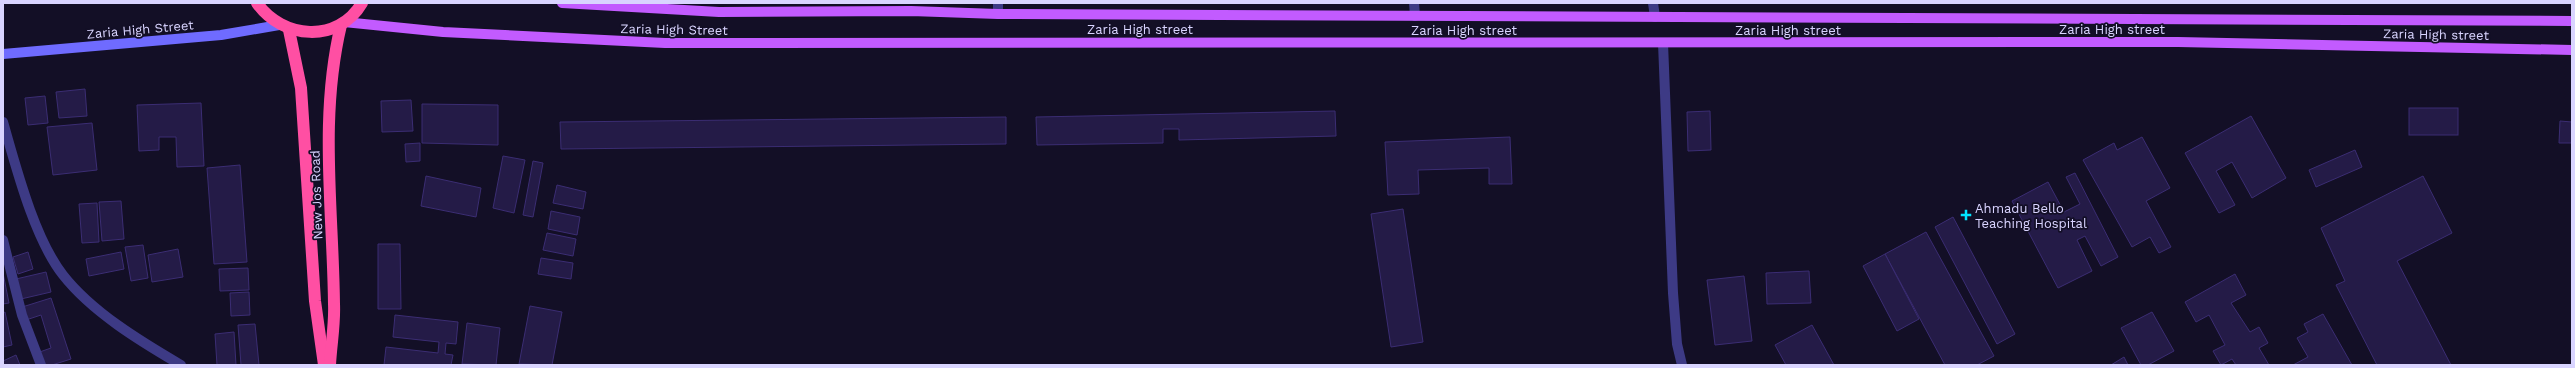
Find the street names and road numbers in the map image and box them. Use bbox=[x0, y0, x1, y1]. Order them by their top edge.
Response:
street label: Zaria High Street bbox=[86, 17, 195, 42]
street label: Zaria High Street bbox=[620, 21, 728, 38]
street label: Zaria High street bbox=[1087, 22, 1193, 37]
street label: Zaria High street bbox=[2059, 22, 2165, 37]
street label: Zaria High street bbox=[1411, 23, 1517, 38]
street label: Zaria High street bbox=[1735, 23, 1841, 38]
street label: Zaria High street bbox=[2383, 26, 2490, 43]
street label: New Jos Road bbox=[307, 150, 326, 240]

